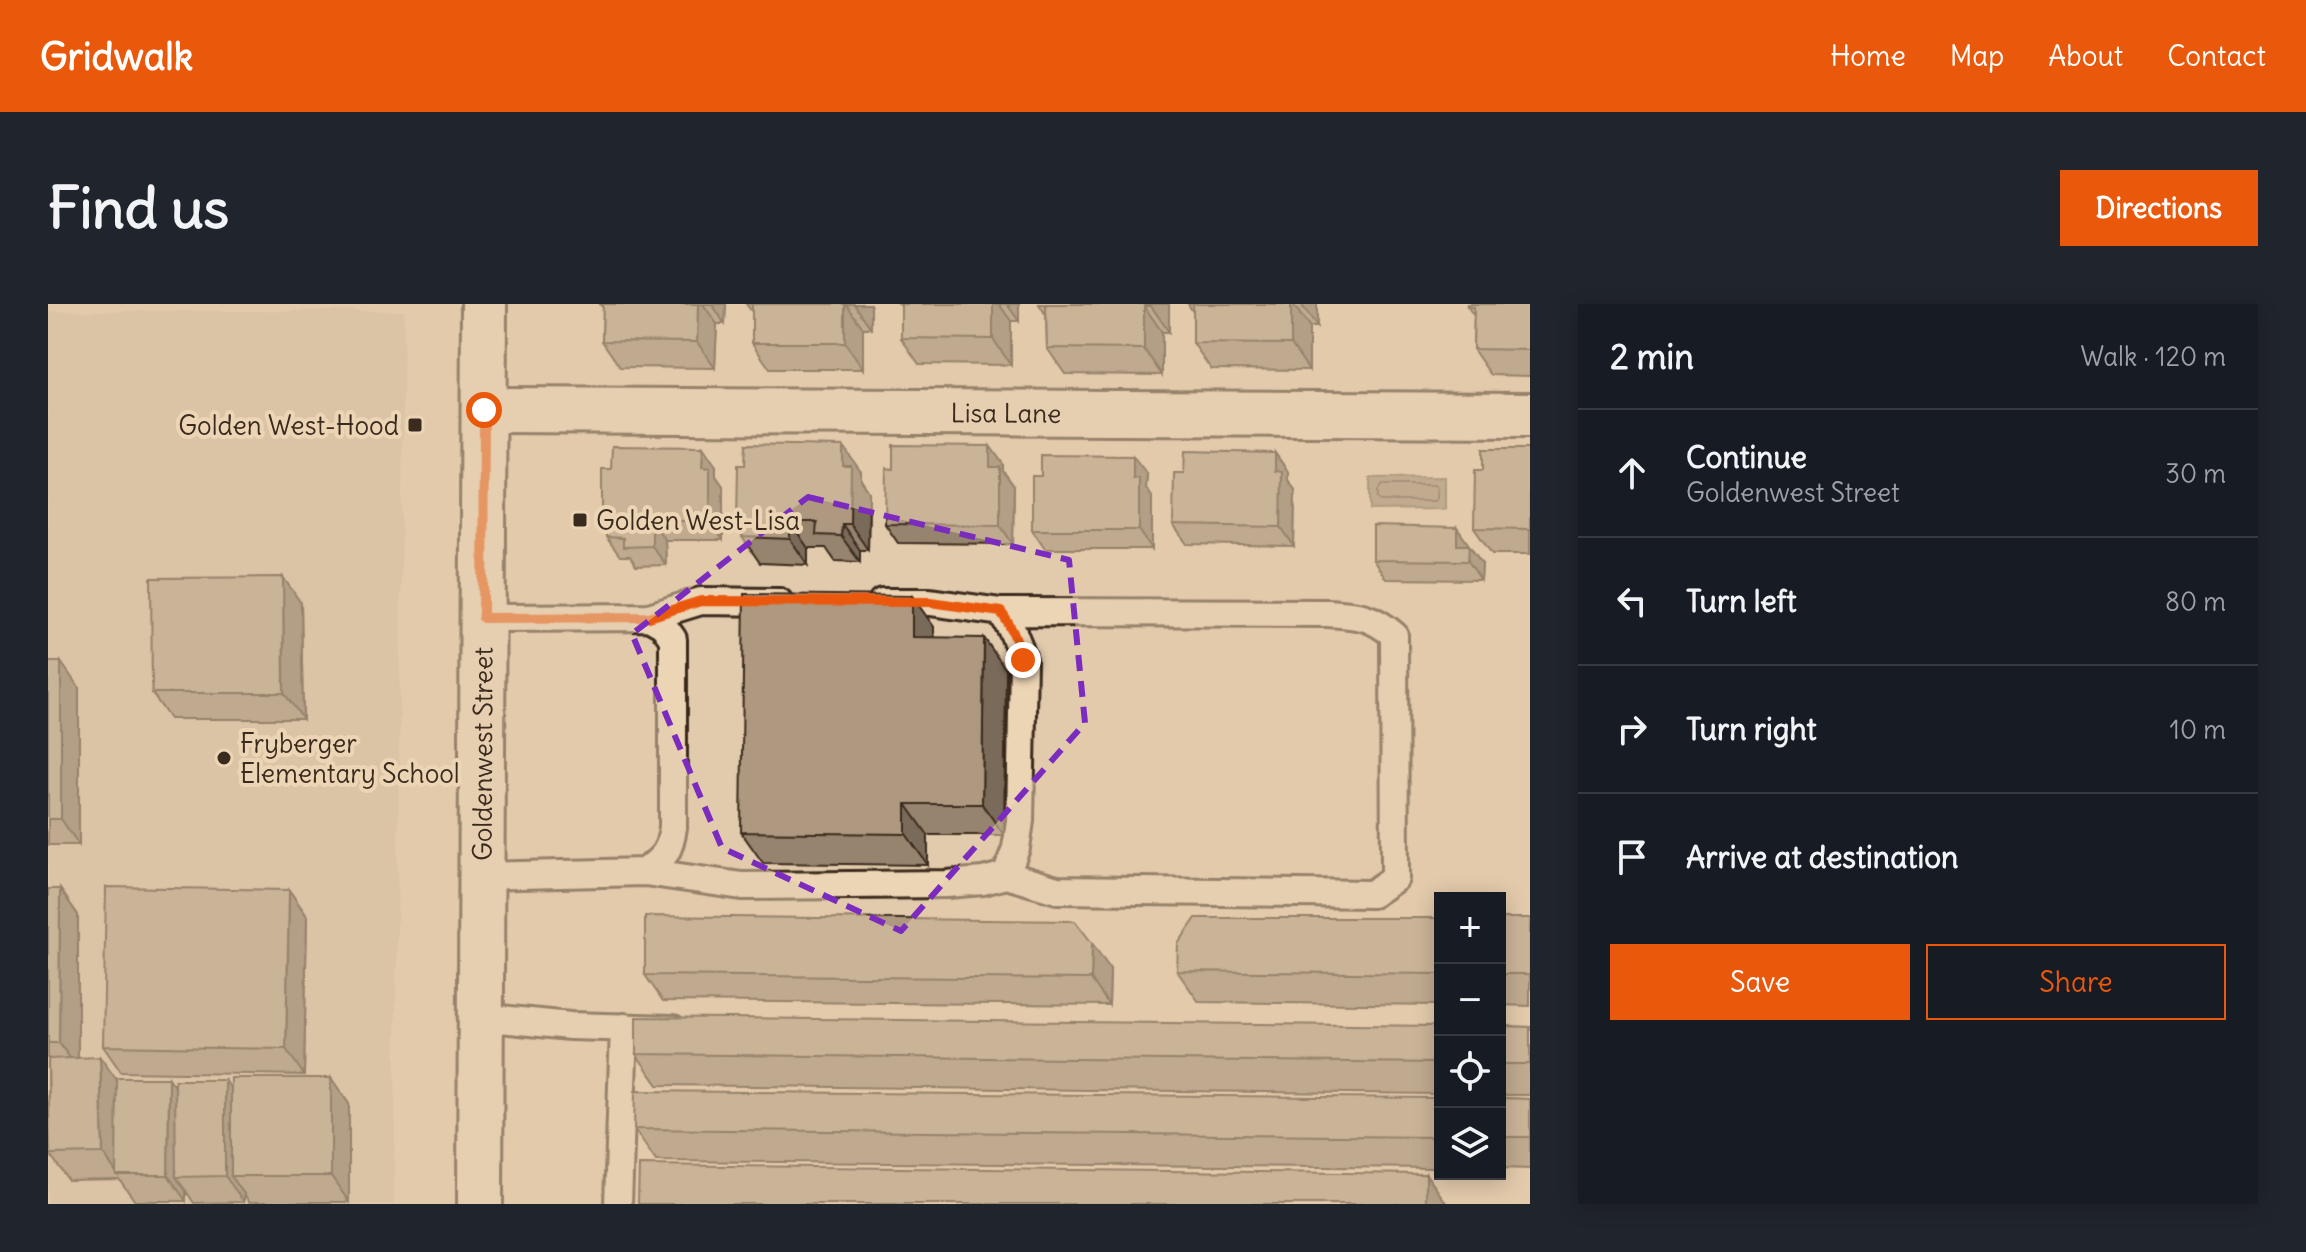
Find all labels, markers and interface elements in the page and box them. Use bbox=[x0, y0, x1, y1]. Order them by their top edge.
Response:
text: Gridwalk bbox=[40, 33, 193, 80]
text: Home bbox=[1830, 38, 1906, 74]
text: Map bbox=[1950, 38, 2004, 74]
text: About bbox=[2048, 38, 2123, 74]
text: Contact bbox=[2167, 38, 2266, 74]
button: Directions bbox=[2060, 170, 2258, 246]
text: Find us bbox=[48, 173, 229, 243]
text: 2 min bbox=[1610, 335, 1694, 378]
text: Walk · 120 m bbox=[2080, 340, 2226, 373]
route start bbox=[466, 392, 502, 428]
street label: Lisa Lane bbox=[951, 396, 1061, 429]
place label: Golden West-Hood bbox=[178, 409, 399, 442]
marker: Golden West-Hood bbox=[406, 416, 424, 434]
text: Continue bbox=[1686, 438, 1807, 476]
icon: ahead bbox=[1610, 451, 1654, 495]
text: 30 m bbox=[2165, 457, 2226, 490]
text: Goldenwest Street bbox=[1686, 476, 1900, 509]
place label: Golden West-Lisa bbox=[596, 504, 800, 537]
marker: Golden West-Lisa bbox=[571, 511, 589, 529]
icon: left bbox=[1610, 579, 1654, 623]
text: Turn left bbox=[1686, 582, 1797, 620]
text: 80 m bbox=[2165, 585, 2226, 618]
route end bbox=[1005, 642, 1041, 678]
street label: Goldenwest Street bbox=[465, 647, 499, 861]
icon: right bbox=[1610, 707, 1654, 751]
text: Turn right bbox=[1686, 710, 1817, 748]
text: 10 m bbox=[2170, 713, 2226, 746]
place label: Fryberger Elementary School bbox=[240, 727, 460, 790]
marker: Fryberger Elementary School bbox=[215, 749, 233, 767]
icon: arrive bbox=[1610, 835, 1654, 879]
text: Arrive at destination bbox=[1686, 838, 1958, 876]
map controls bbox=[1434, 892, 1506, 1180]
button: + bbox=[1434, 892, 1506, 964]
button: Save bbox=[1610, 944, 1910, 1020]
button: Share bbox=[1926, 944, 2226, 1020]
button: − bbox=[1434, 964, 1506, 1036]
button: locate bbox=[1434, 1036, 1506, 1108]
button: layers bbox=[1434, 1108, 1506, 1180]

